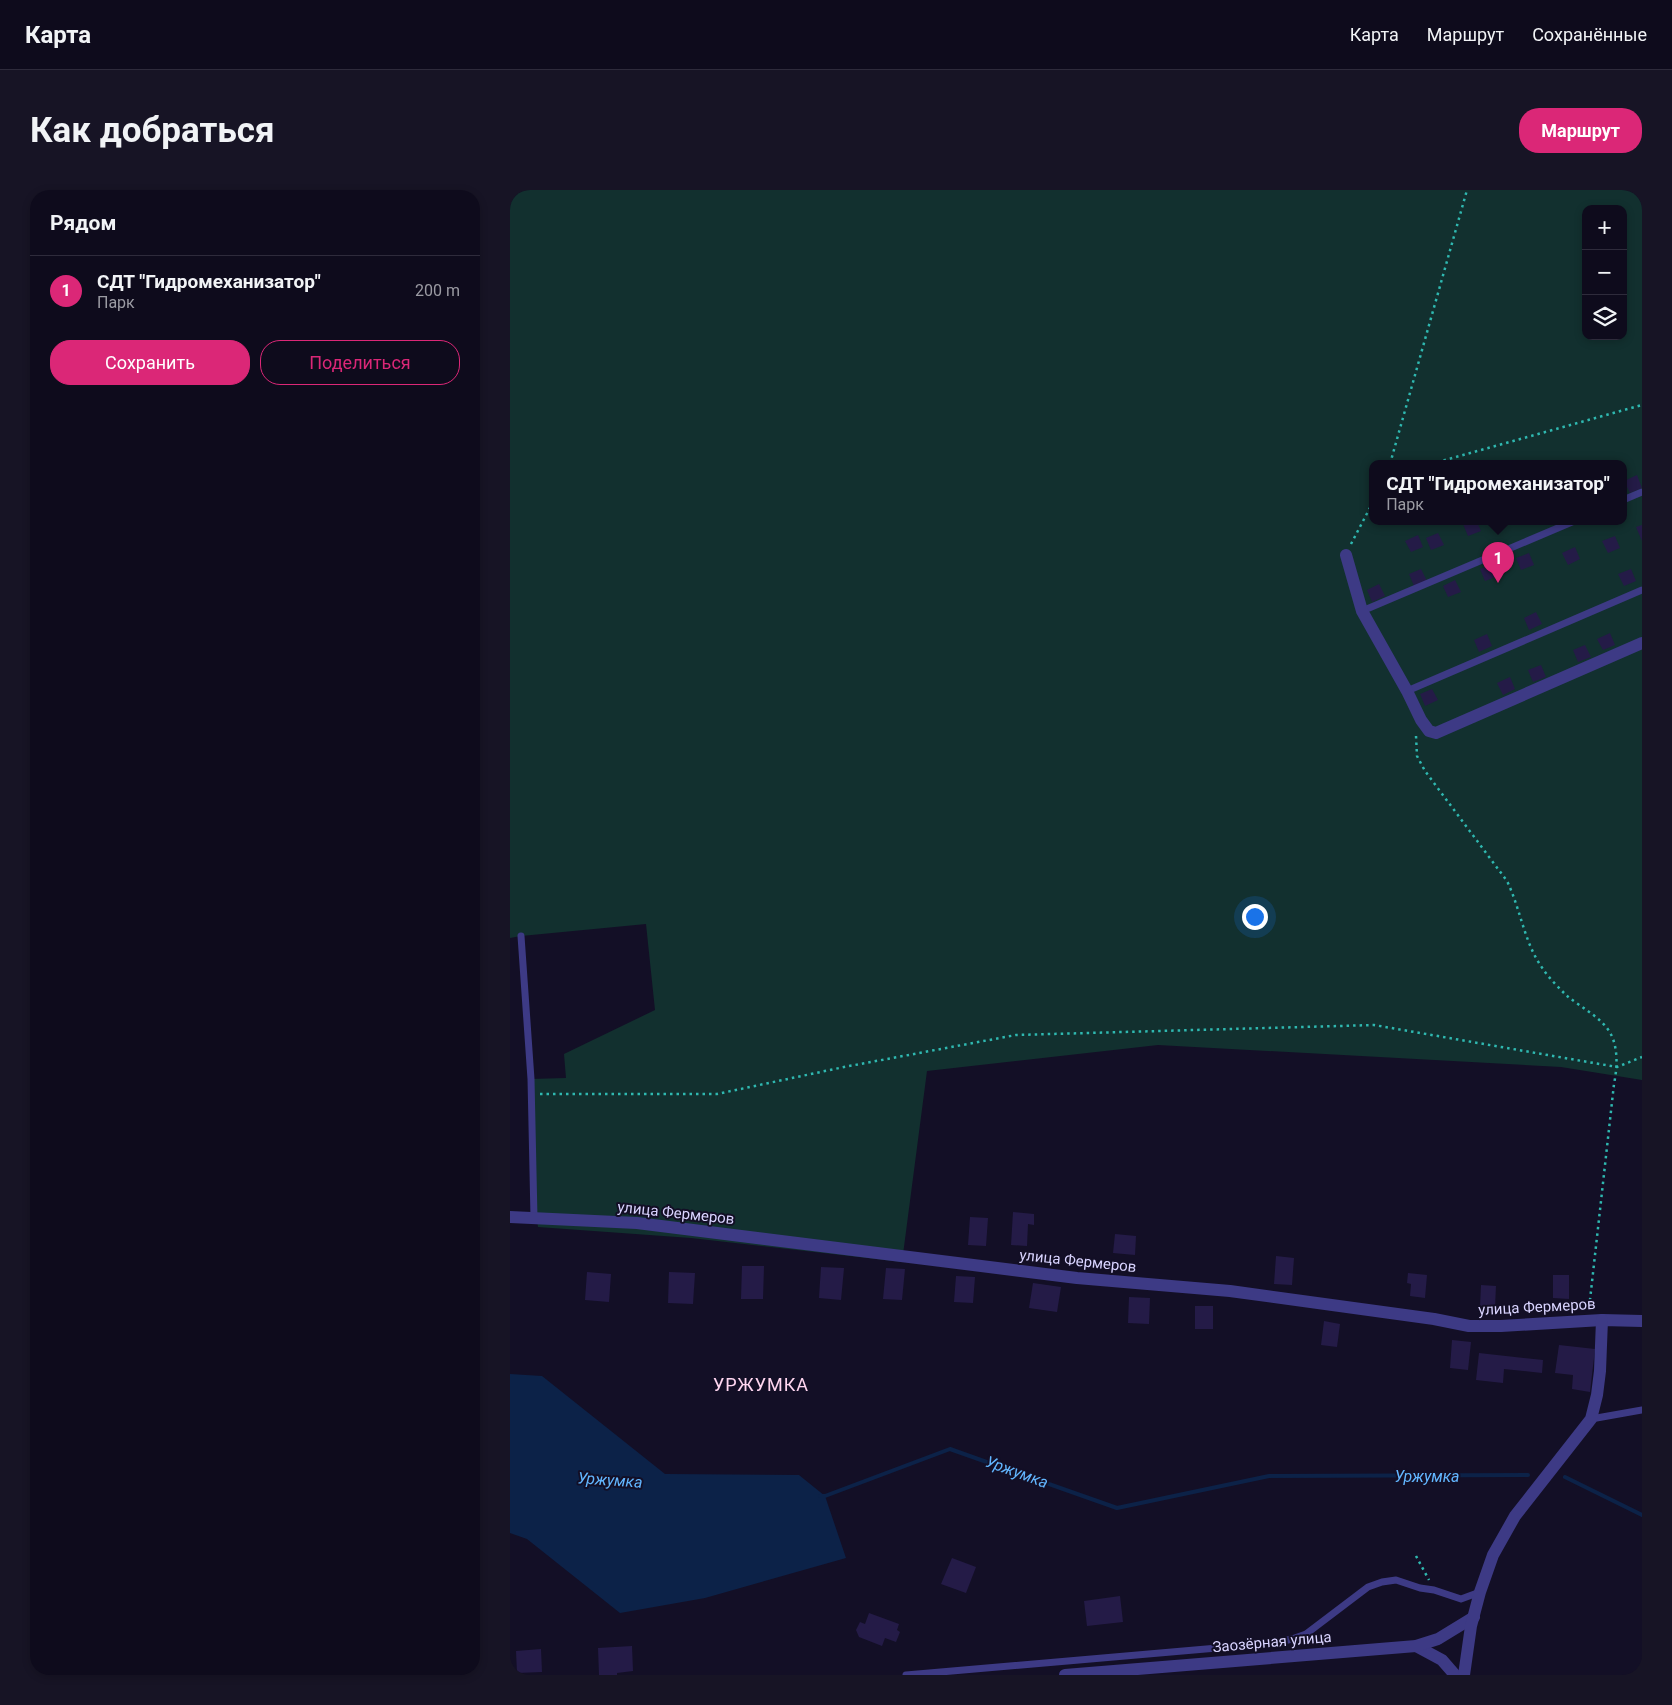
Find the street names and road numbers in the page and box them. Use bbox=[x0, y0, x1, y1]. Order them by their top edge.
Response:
street label: улица Фермеров bbox=[617, 1198, 735, 1228]
street label: улица Фермеров bbox=[1019, 1246, 1137, 1276]
street label: улица Фермеров bbox=[1478, 1295, 1596, 1319]
street label: Заозёрная улица bbox=[1212, 1628, 1332, 1656]

